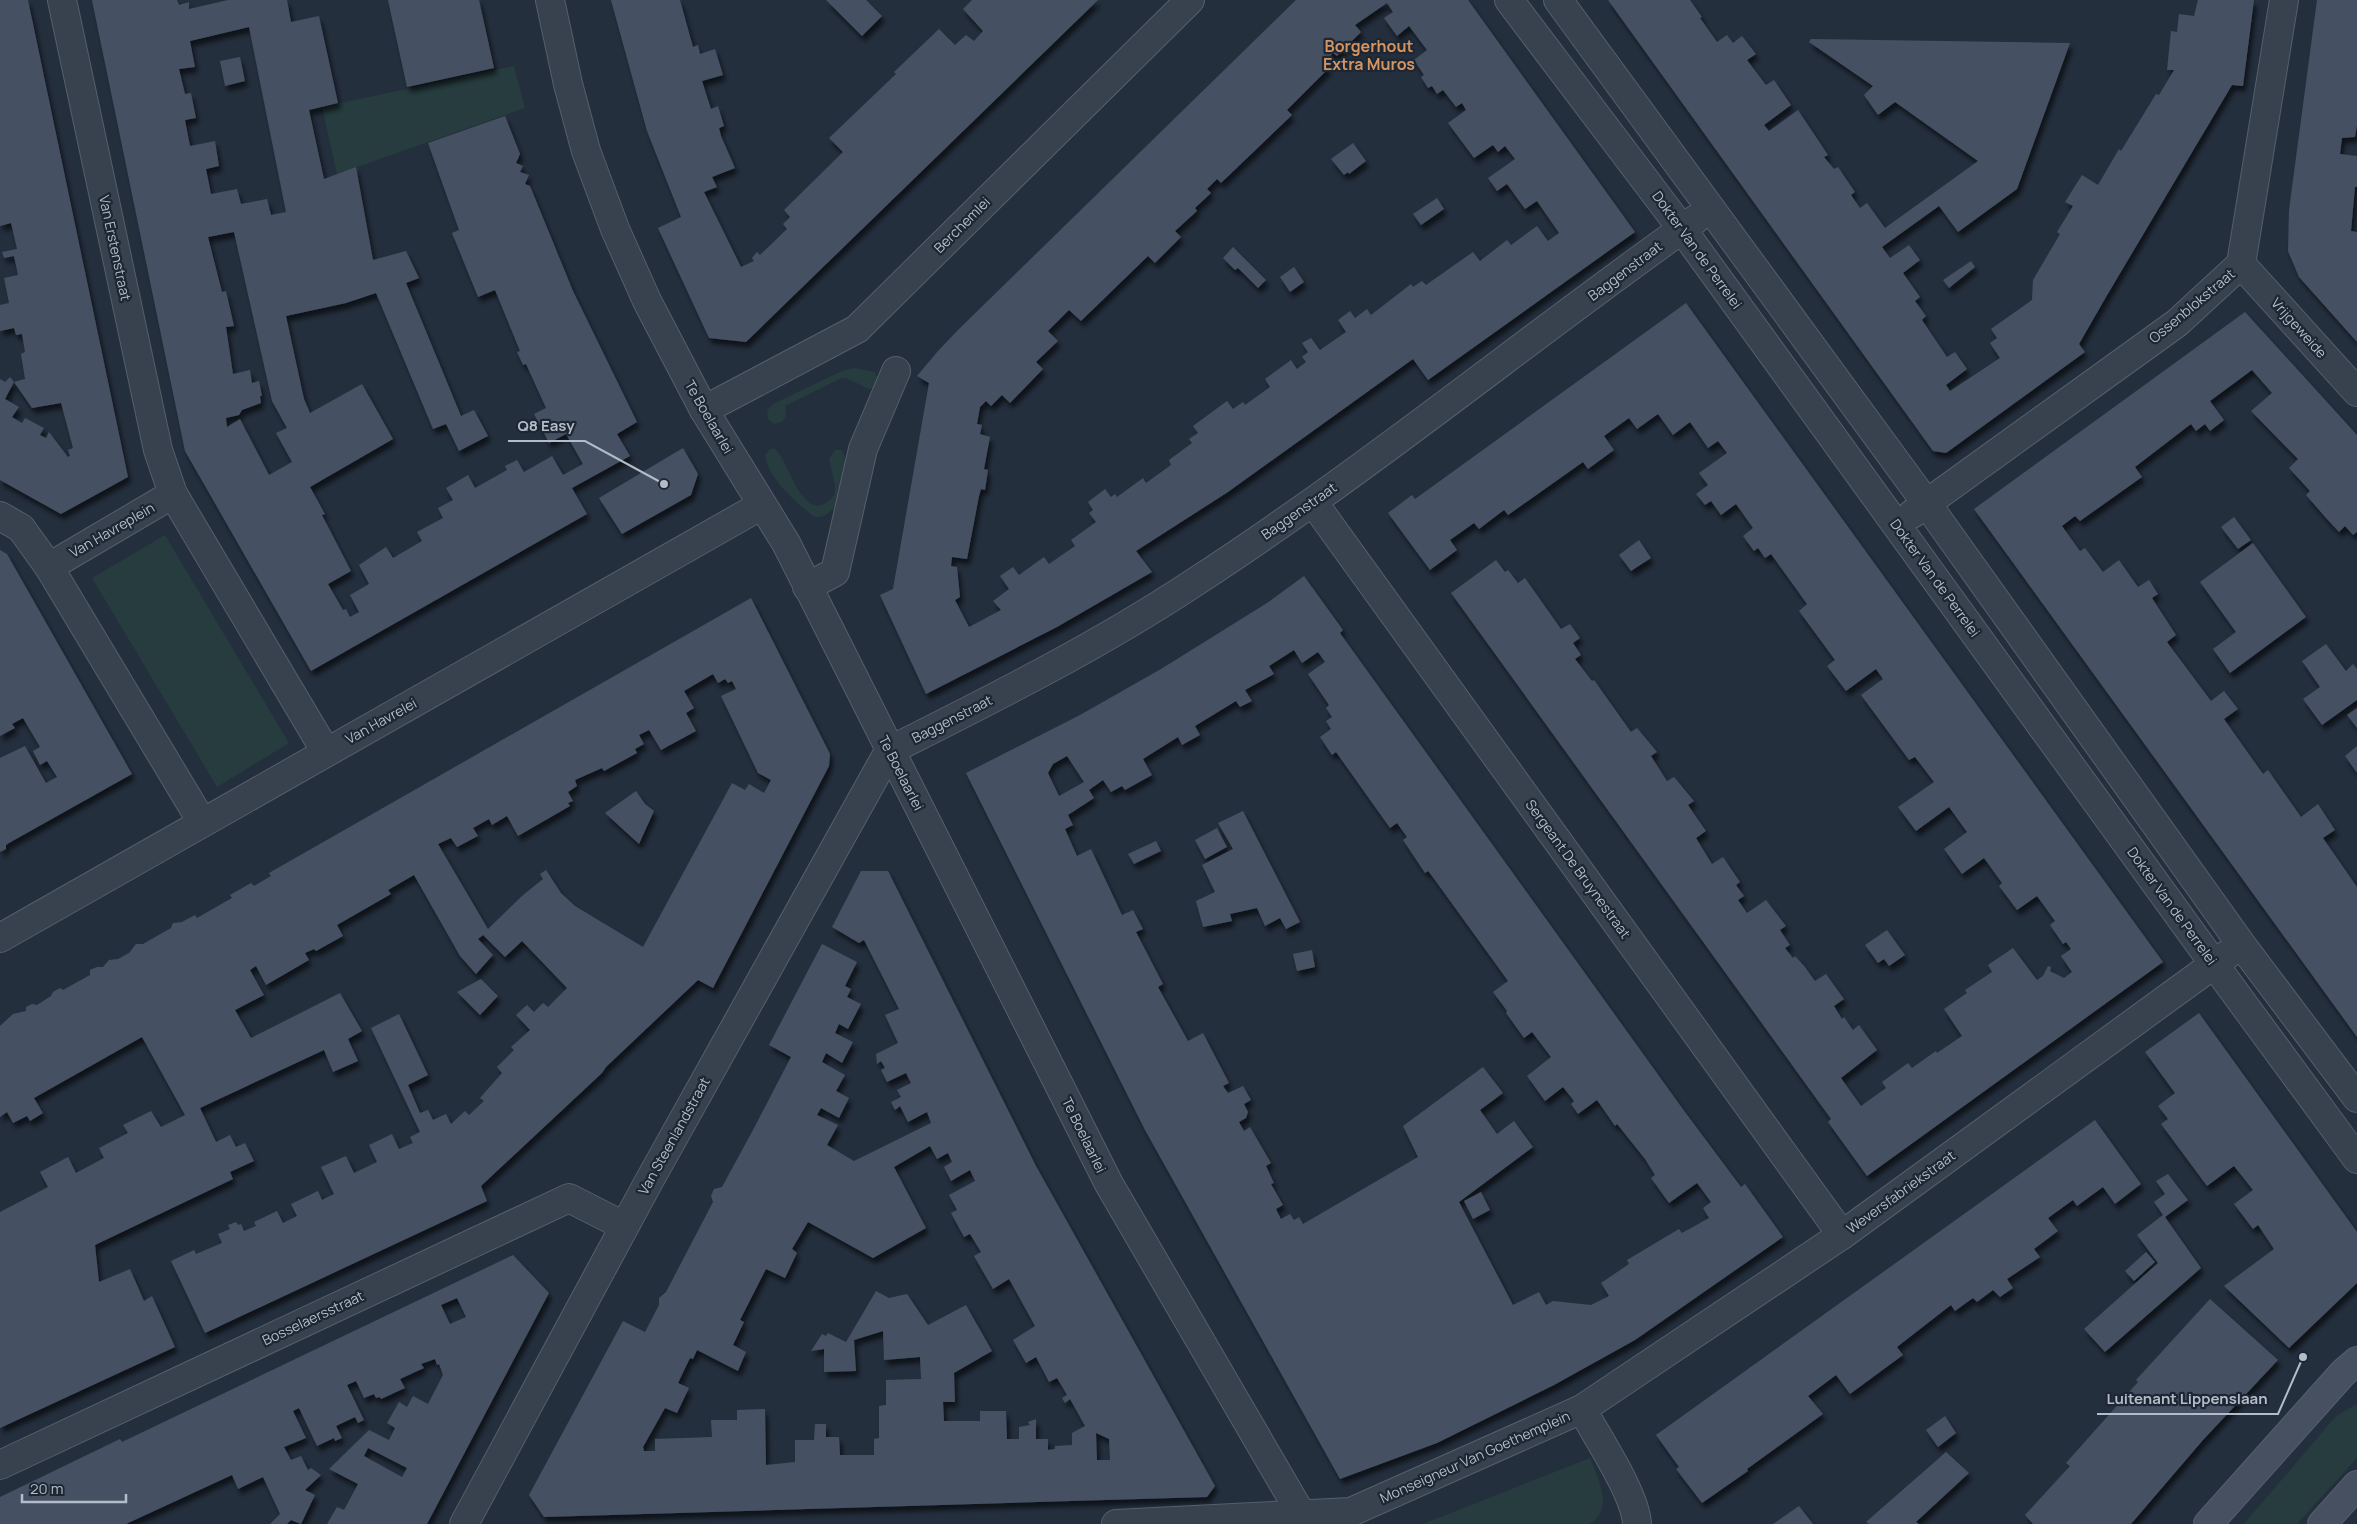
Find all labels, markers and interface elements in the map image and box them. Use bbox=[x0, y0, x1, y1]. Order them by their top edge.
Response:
district label: Borgerhout Extra Muros bbox=[1323, 35, 1415, 75]
street label: Dokter Van de Perrelei bbox=[1648, 187, 1747, 313]
street label: Berchemlei bbox=[929, 192, 994, 257]
street label: Van Erstenstraat bbox=[95, 193, 136, 303]
street label: Baggenstraat bbox=[1584, 236, 1666, 305]
street label: Ossenblokstraat bbox=[2145, 264, 2239, 347]
street label: Vrijgeweide bbox=[2267, 293, 2331, 362]
street label: Te Boelaarlei bbox=[681, 377, 738, 457]
callout: Q8 Easy bbox=[508, 411, 585, 441]
text: Q8 Easy bbox=[517, 415, 575, 436]
street label: Baggenstraat bbox=[1257, 477, 1341, 544]
street label: Van Havreplein bbox=[66, 498, 158, 562]
street label: Dokter Van de Perrelei bbox=[1886, 515, 1985, 641]
street label: Baggenstraat bbox=[908, 690, 996, 747]
street label: Van Havrelei bbox=[342, 693, 420, 748]
street label: Te Boelaarlei bbox=[874, 732, 928, 814]
street label: Sergeant De Bruynestraat bbox=[1522, 795, 1636, 942]
street label: Dokter Van de Perrelei bbox=[2123, 843, 2222, 969]
street label: Van Steenlandstraat bbox=[633, 1073, 714, 1198]
street label: Te Boelaarlei bbox=[1058, 1094, 1111, 1176]
street label: Weversfabriekstraat bbox=[1842, 1145, 1959, 1238]
street label: Bosselaersstraat bbox=[259, 1286, 367, 1349]
callout: Luitenant Lippenslaan bbox=[2097, 1384, 2278, 1414]
text: Luitenant Lippenslaan bbox=[2106, 1388, 2268, 1409]
street label: Monseigneur Van Goethemplein bbox=[1377, 1406, 1573, 1507]
scale bar bbox=[22, 1472, 126, 1504]
text: 20 m bbox=[30, 1478, 63, 1499]

